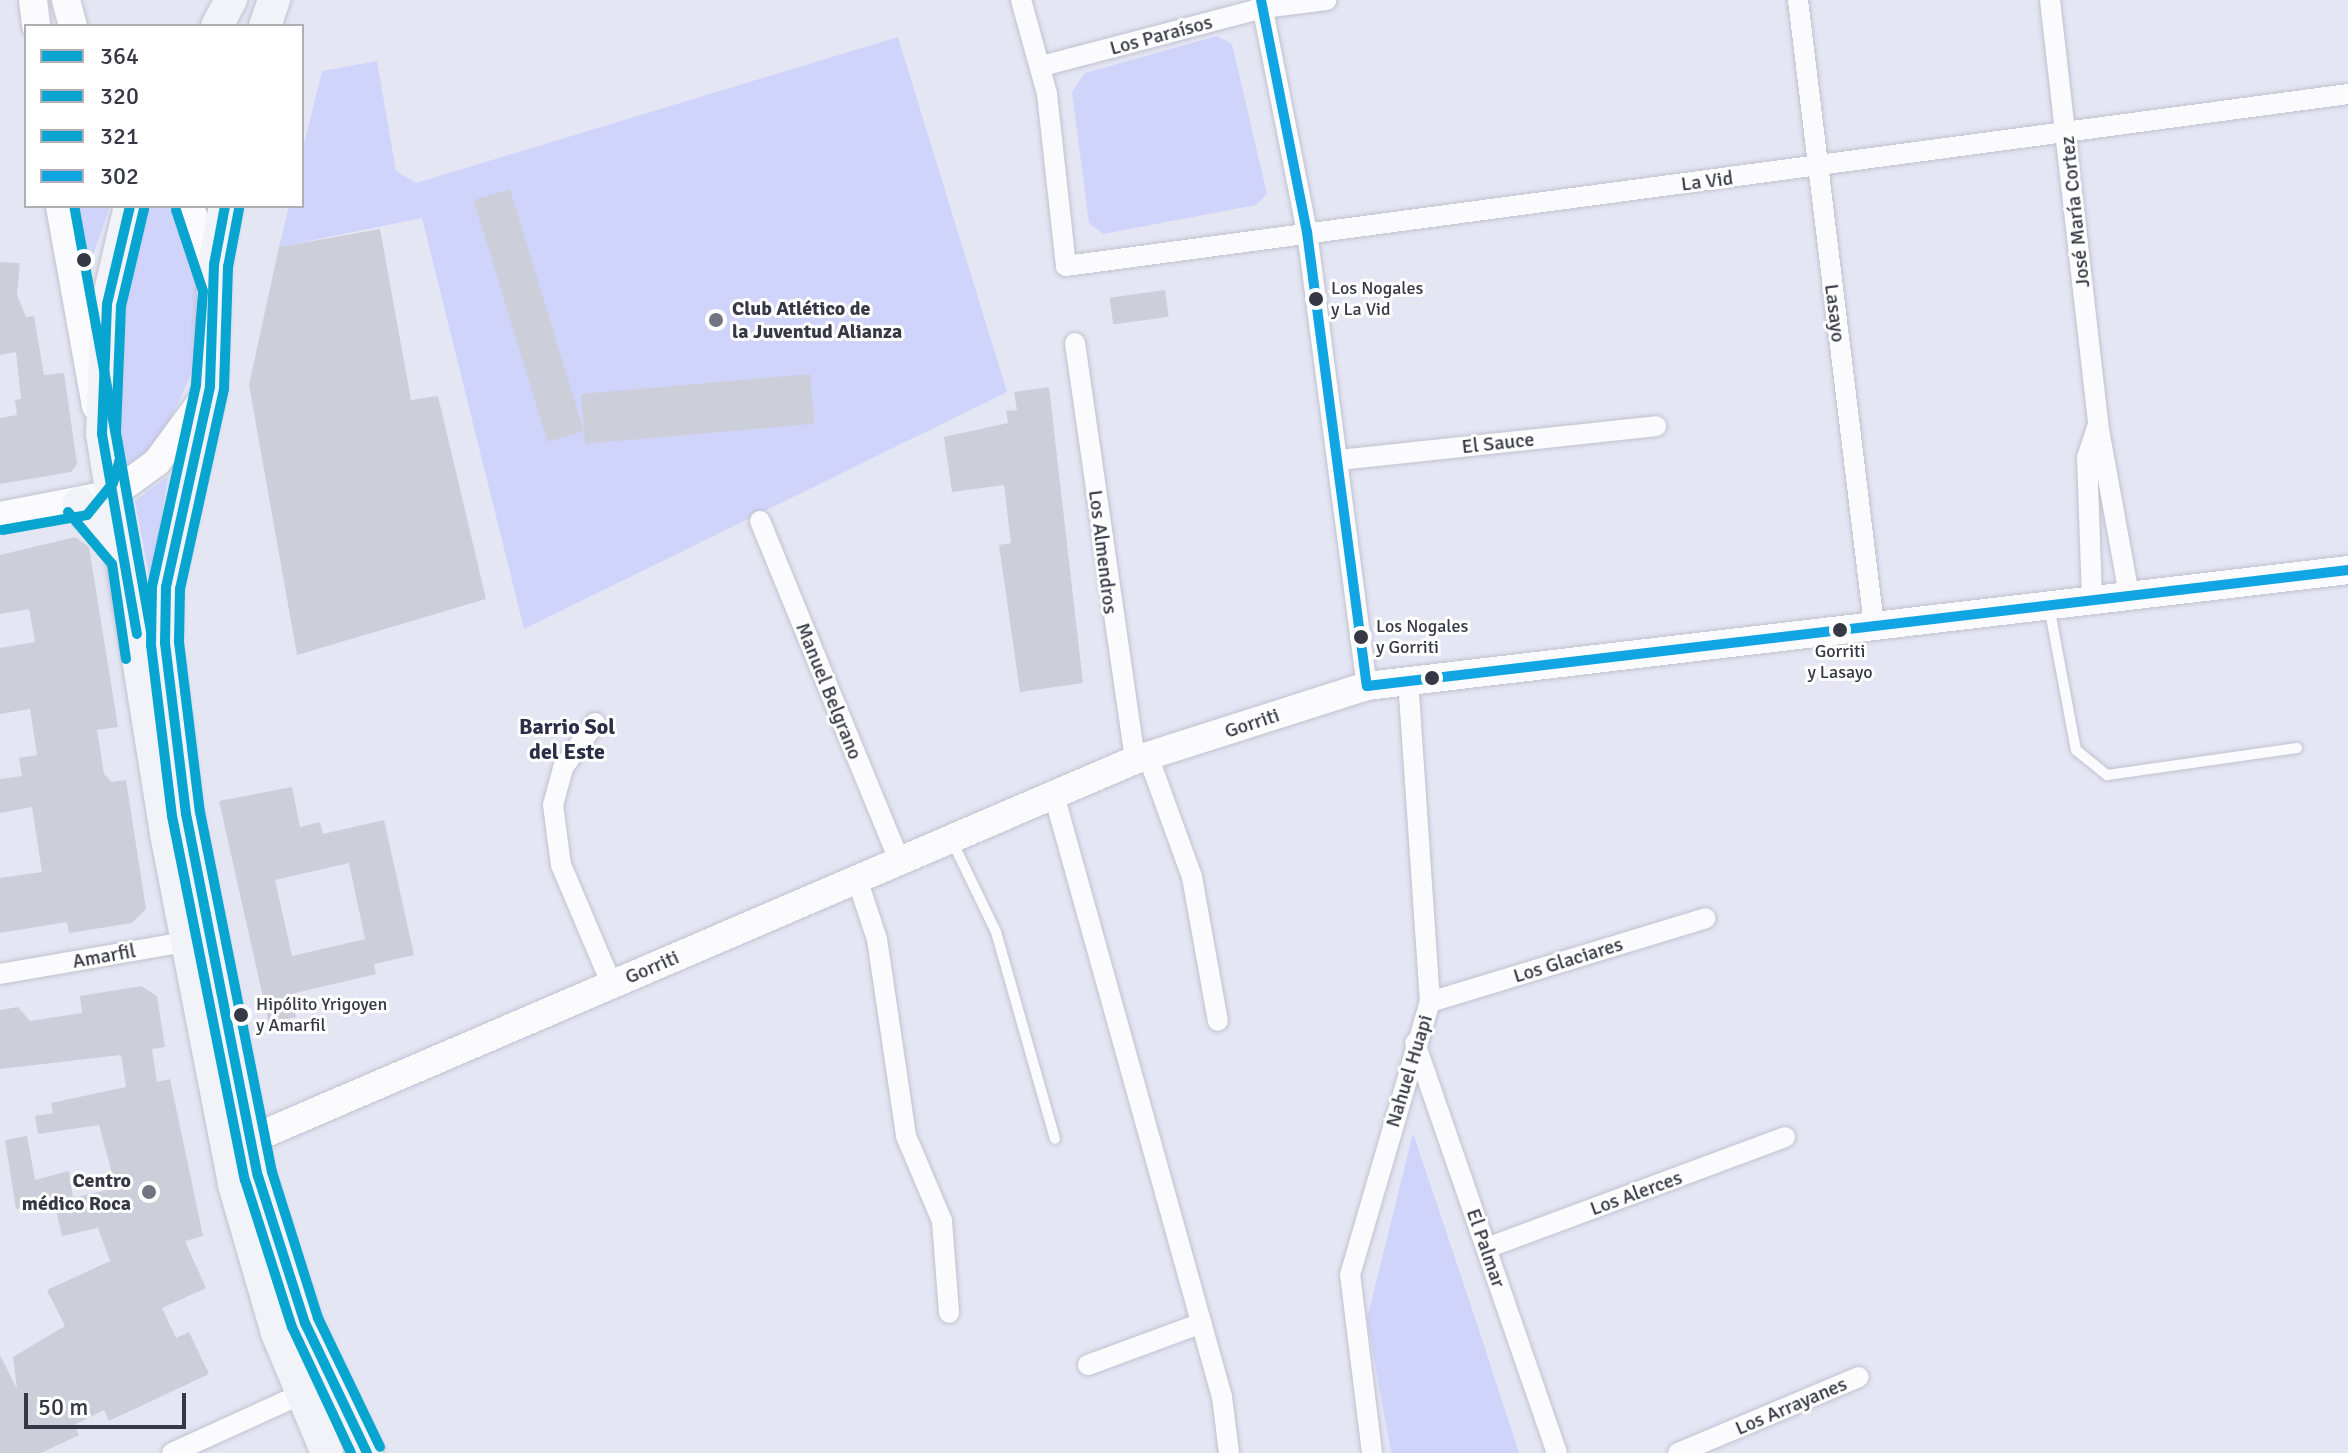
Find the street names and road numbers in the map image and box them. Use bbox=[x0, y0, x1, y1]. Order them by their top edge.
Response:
street label: Los Paraísos bbox=[1107, 10, 1215, 60]
street label: José María Cortez bbox=[2055, 135, 2095, 289]
street label: La Vid bbox=[1680, 166, 1734, 196]
street label: Lasayo bbox=[1820, 282, 1850, 344]
street label: El Sauce bbox=[1460, 427, 1536, 459]
street label: Los Almendros bbox=[1083, 489, 1123, 615]
street label: Manuel Belgrano bbox=[791, 619, 867, 763]
street label: Gorriti bbox=[1222, 703, 1282, 743]
street label: Los Glaciares bbox=[1510, 932, 1626, 988]
street label: Amarfil bbox=[71, 939, 137, 973]
street label: Gorriti bbox=[621, 945, 683, 989]
street label: Nahuel Huapi bbox=[1381, 1012, 1437, 1130]
street label: Los Alerces bbox=[1587, 1165, 1685, 1221]
street label: El Palmar bbox=[1461, 1205, 1511, 1291]
street label: Los Arrayanes bbox=[1732, 1372, 1850, 1440]

